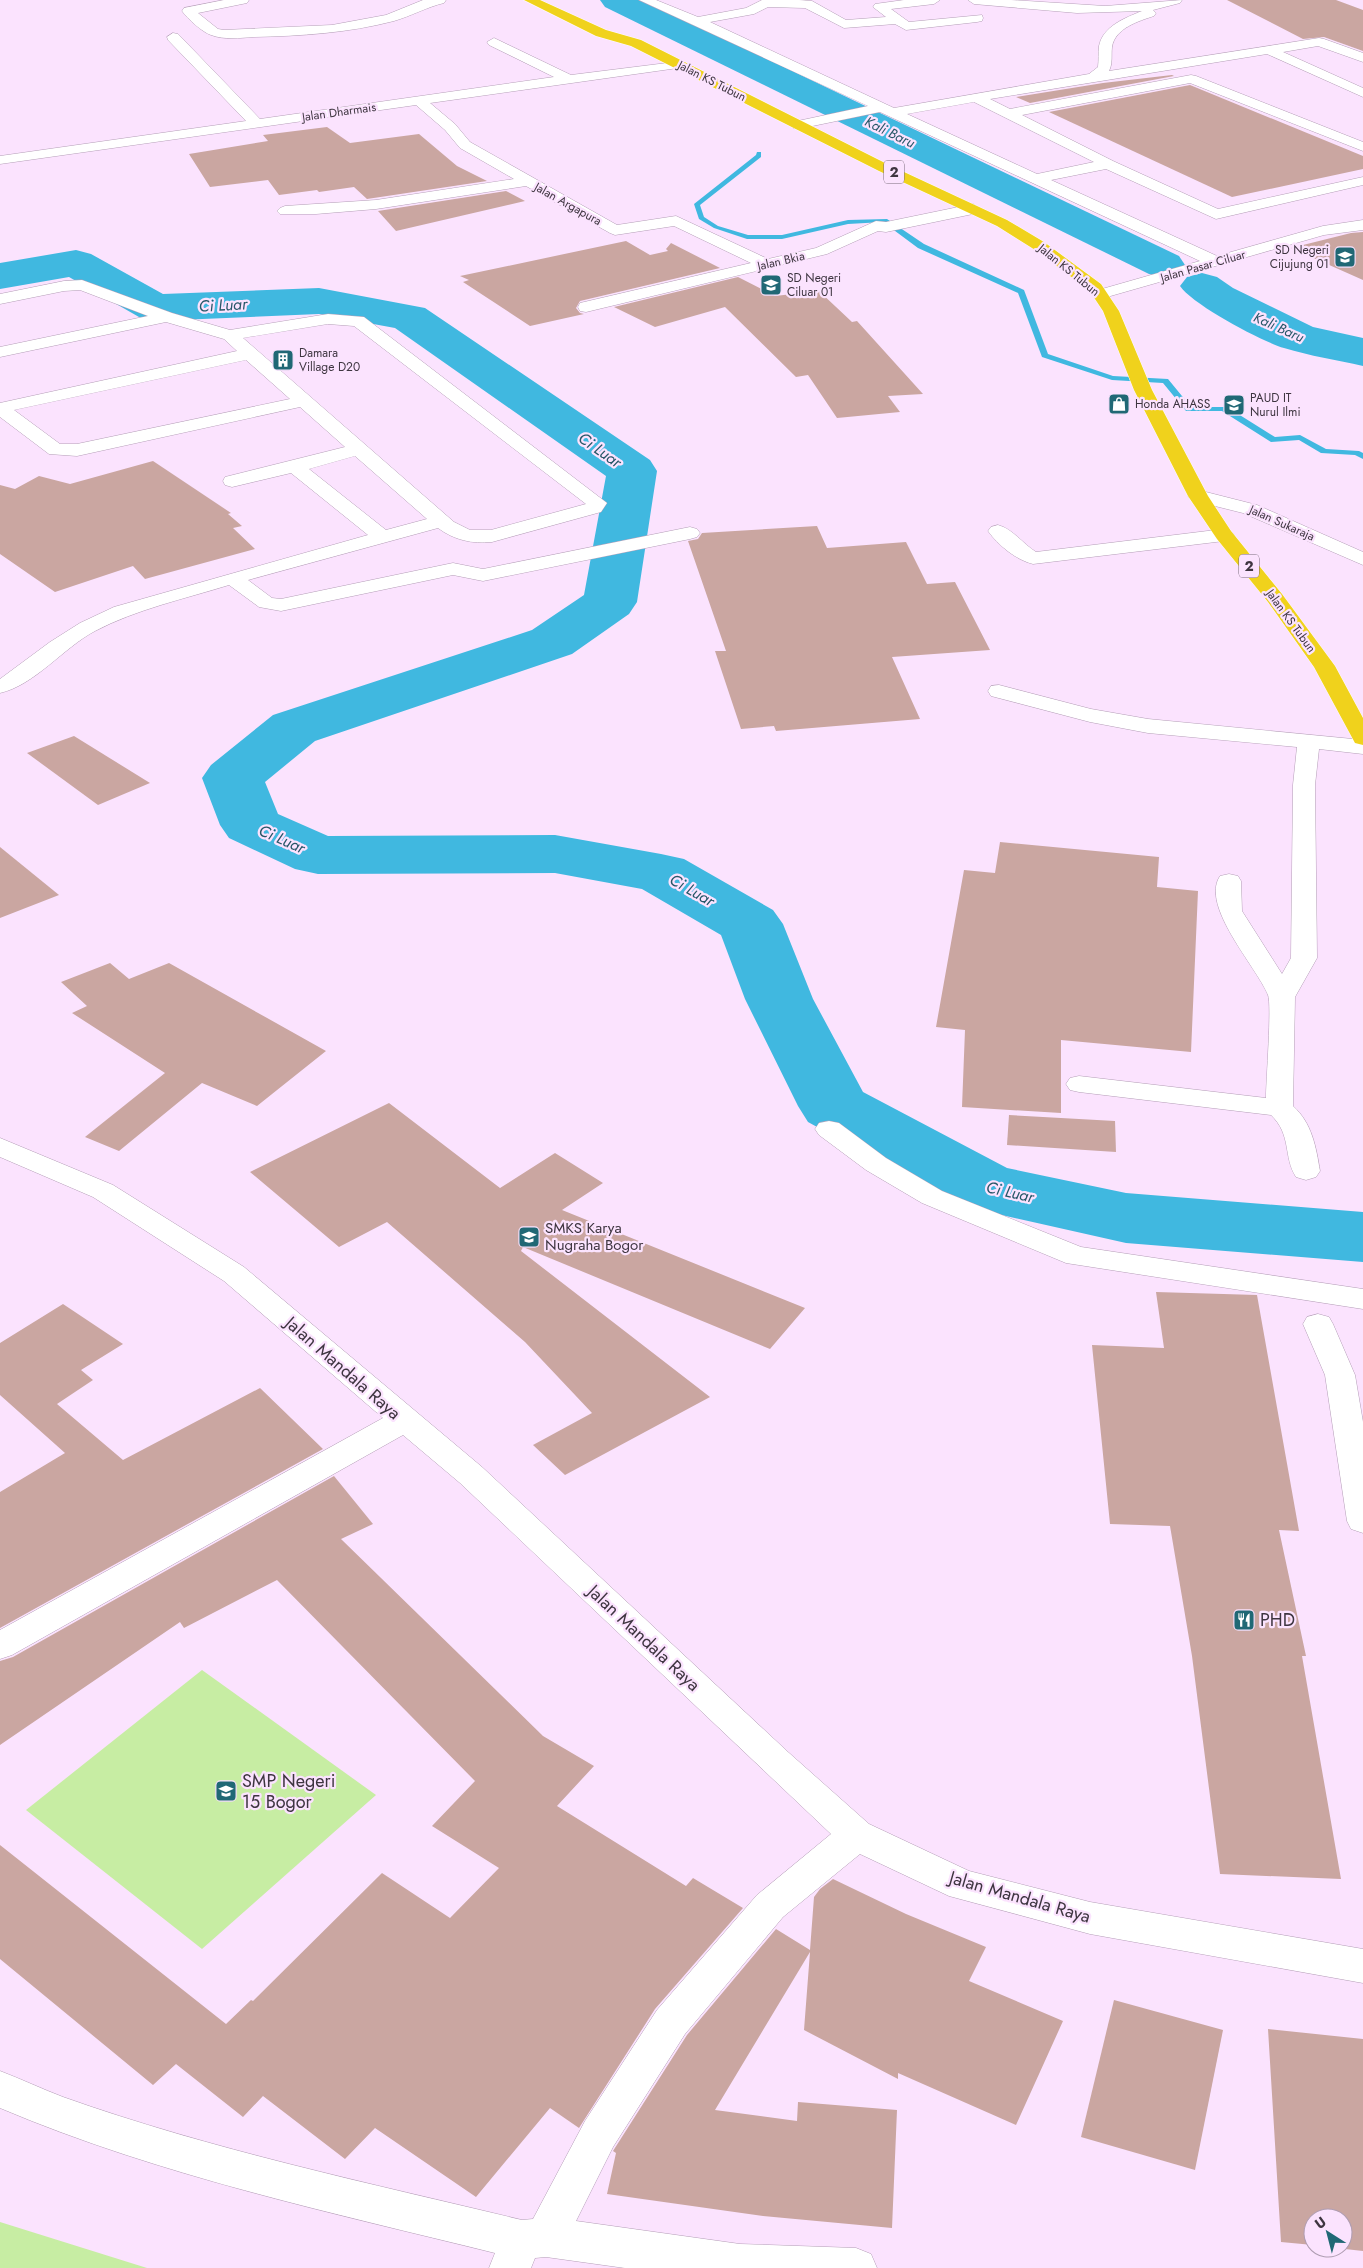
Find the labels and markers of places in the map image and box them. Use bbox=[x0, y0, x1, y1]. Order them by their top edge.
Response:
place label: SD Negeri Cijujung 01 bbox=[1270, 241, 1329, 273]
school or university icon: SD Negeri Cijujung 01 bbox=[1333, 245, 1357, 269]
place label: SD Negeri Ciluar 01 bbox=[787, 269, 841, 301]
school or university icon: SD Negeri Ciluar 01 bbox=[759, 273, 783, 297]
place label: Damara Village D20 bbox=[299, 344, 360, 376]
building icon: Damara Village D20 bbox=[271, 348, 295, 372]
place label: PAUD IT Nurul Ilmi bbox=[1250, 389, 1301, 421]
shop icon: Honda AHASS bbox=[1107, 392, 1131, 416]
school or university icon: PAUD IT Nurul Ilmi bbox=[1222, 393, 1246, 417]
place label: Honda AHASS bbox=[1135, 395, 1211, 413]
place label: SMKS Karya Nugraha Bogor bbox=[545, 1217, 644, 1256]
school or university icon: SMKS Karya Nugraha Bogor bbox=[517, 1225, 541, 1249]
place label: PHD bbox=[1260, 1607, 1295, 1633]
restaurant icon: PHD bbox=[1232, 1608, 1256, 1632]
place label: SMP Negeri 15 Bogor bbox=[242, 1768, 335, 1815]
school or university icon: SMP Negeri 15 Bogor bbox=[214, 1779, 238, 1803]

